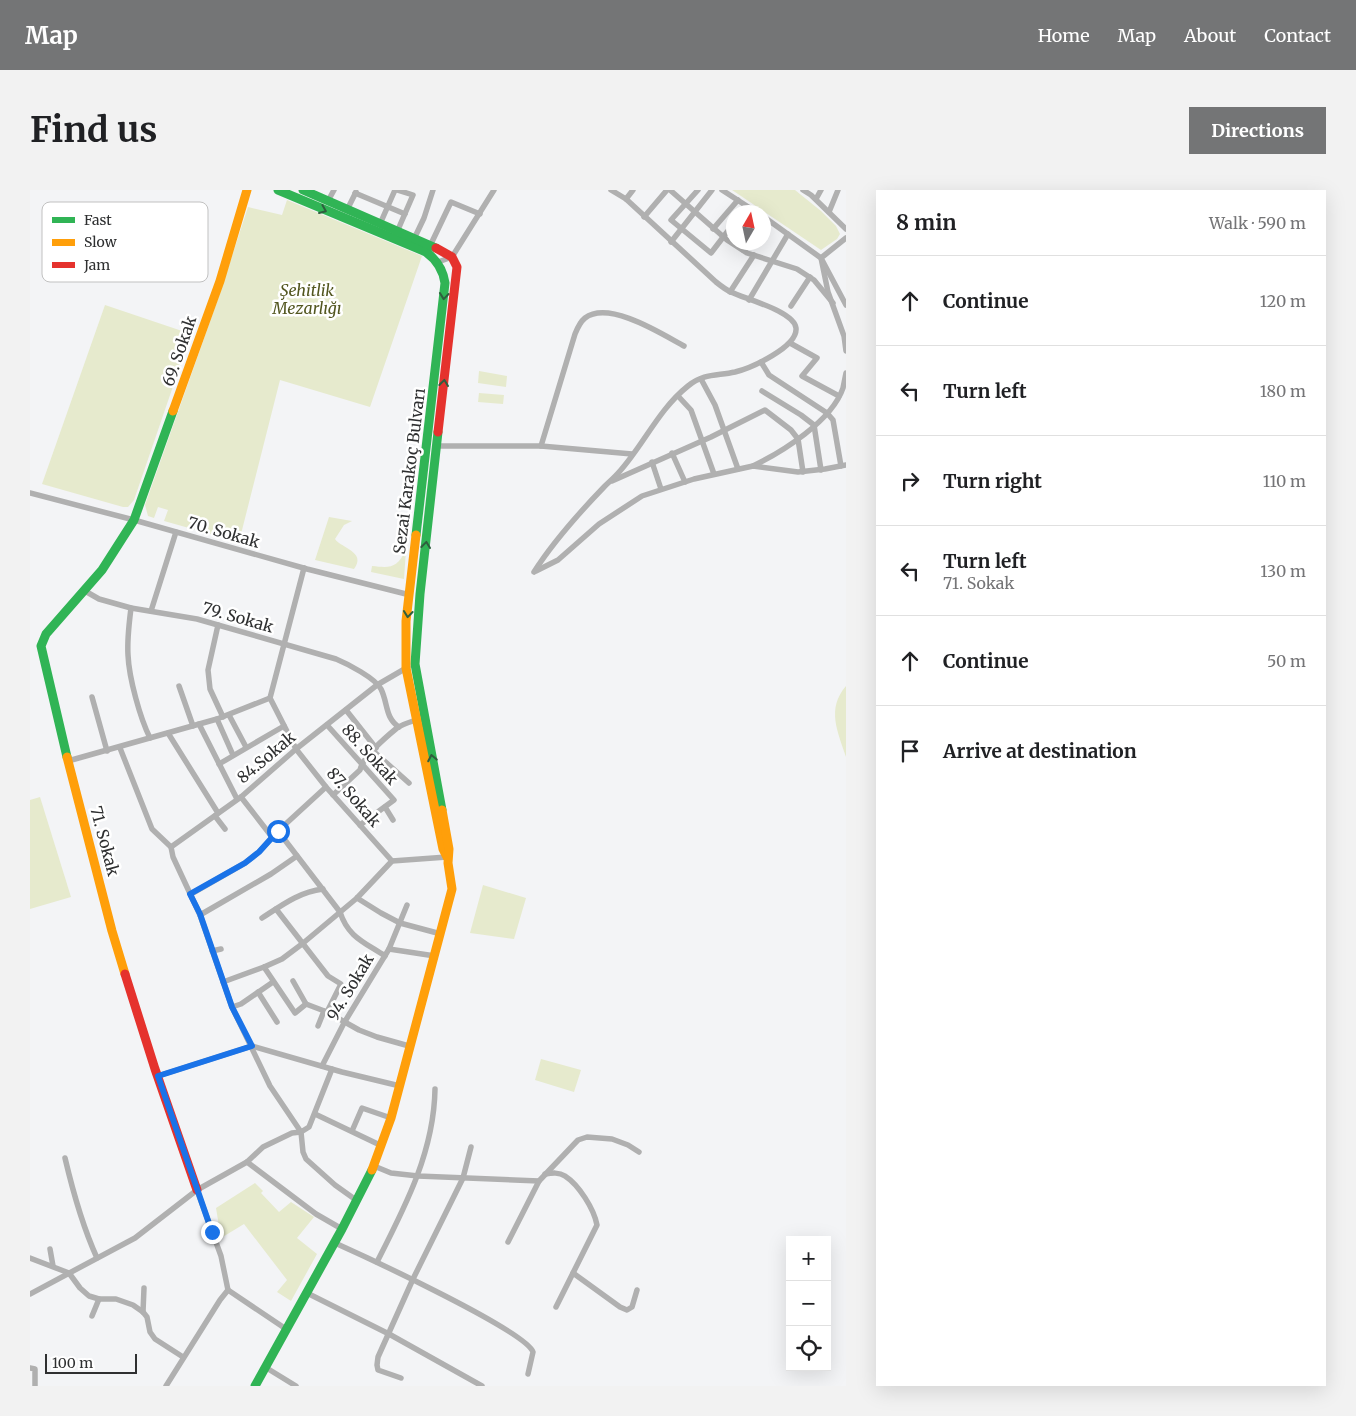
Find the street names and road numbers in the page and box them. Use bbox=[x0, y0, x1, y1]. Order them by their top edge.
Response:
street label: 69. Sokak bbox=[158, 312, 201, 389]
street label: Sezai Karakoç Bulvarı bbox=[389, 387, 429, 555]
street label: 70. Sokak bbox=[186, 512, 263, 552]
street label: 79. Sokak bbox=[200, 597, 277, 637]
street label: 88. Sokak bbox=[338, 720, 403, 789]
street label: 84.Sokak bbox=[233, 726, 300, 787]
street label: 87. Sokak bbox=[323, 763, 386, 831]
street label: 71. Sokak bbox=[86, 804, 124, 879]
street label: 94. Sokak bbox=[322, 949, 378, 1024]

